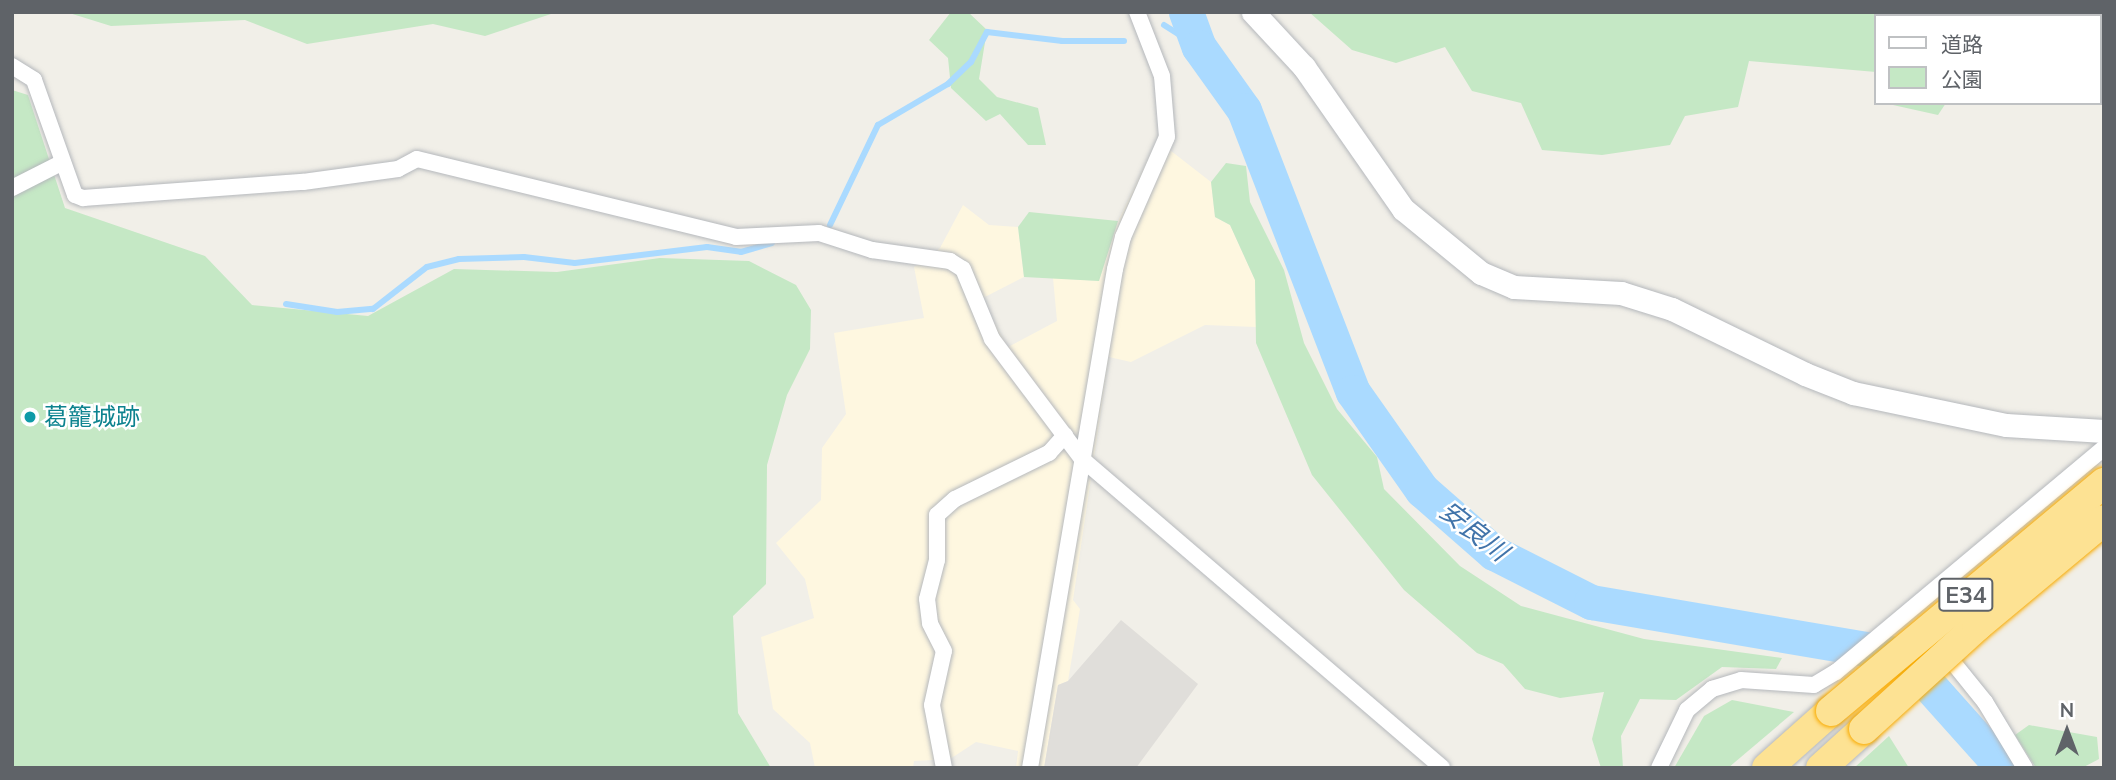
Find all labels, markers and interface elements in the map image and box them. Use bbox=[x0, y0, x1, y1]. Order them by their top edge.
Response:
legend bbox=[1874, 14, 2102, 105]
text: 道路 bbox=[1941, 31, 1983, 57]
text: 公園 bbox=[1941, 66, 1983, 92]
place label: 葛籠城跡 bbox=[44, 403, 140, 431]
marker: 葛籠城跡 bbox=[22, 409, 38, 425]
water label: 安良川 bbox=[1434, 495, 1514, 567]
road number: E34 bbox=[1938, 576, 1994, 614]
north arrow bbox=[2032, 696, 2102, 766]
text: N bbox=[2060, 698, 2074, 722]

